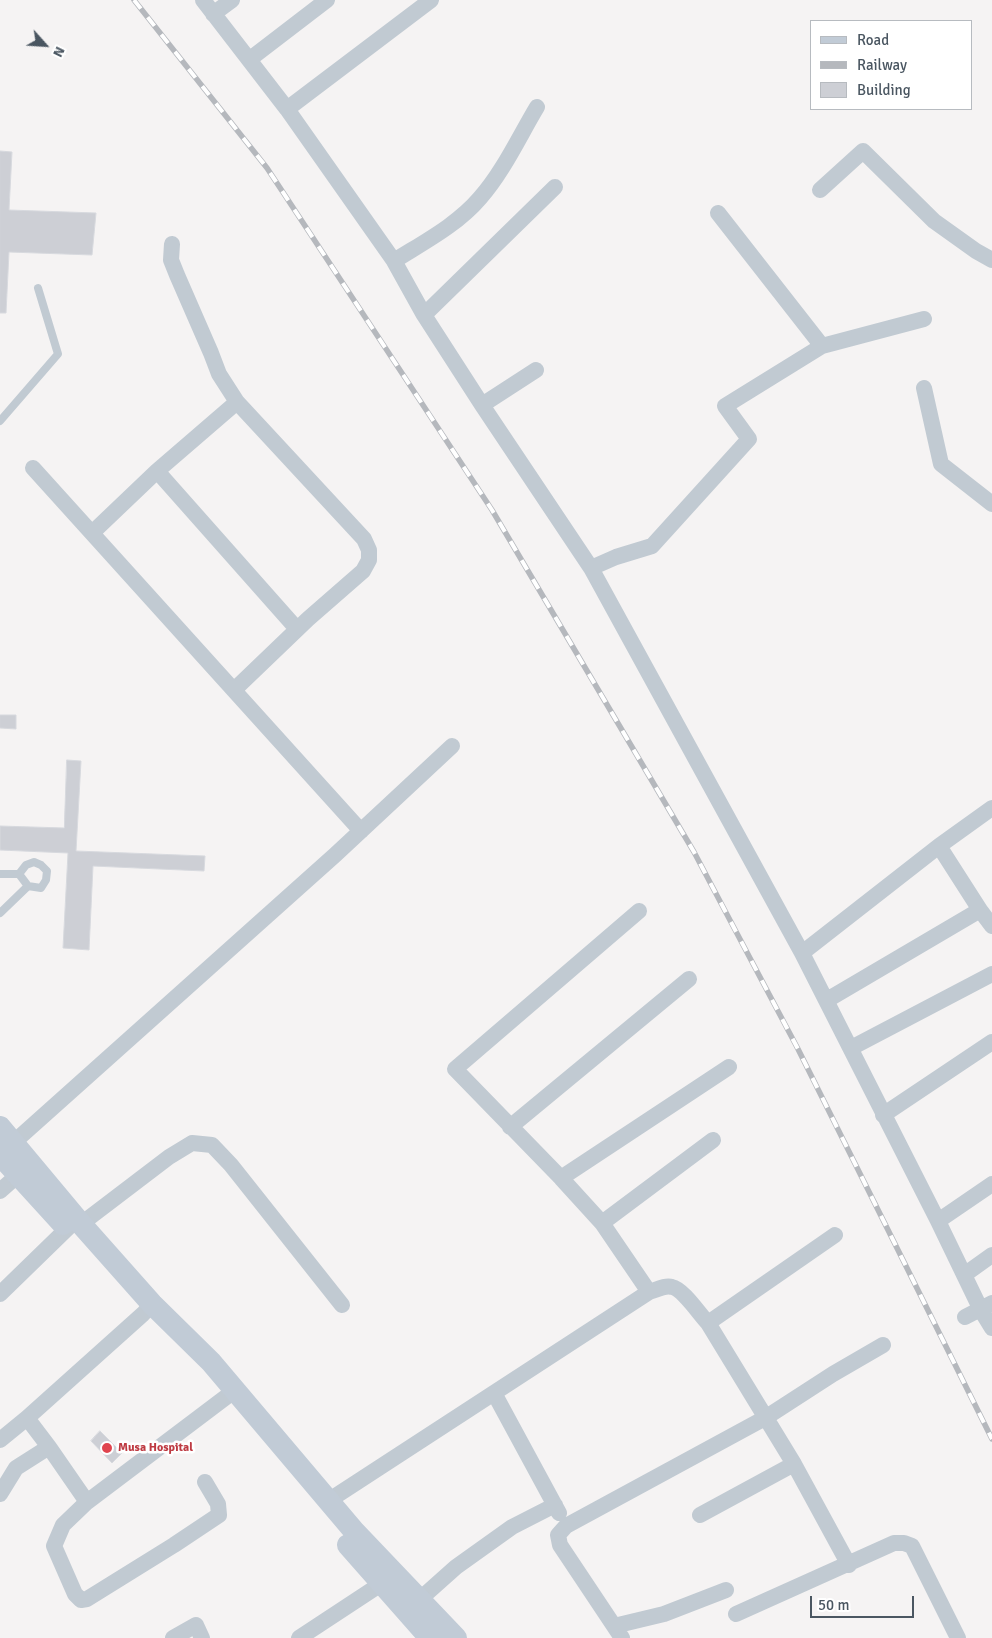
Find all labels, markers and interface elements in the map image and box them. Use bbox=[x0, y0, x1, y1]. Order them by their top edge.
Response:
north arrow bbox=[20, 20, 70, 70]
legend bbox=[810, 20, 972, 110]
text: Road bbox=[857, 31, 889, 49]
text: N bbox=[49, 44, 69, 60]
text: Railway bbox=[857, 56, 907, 74]
text: Building bbox=[857, 81, 911, 99]
marker: Musa Hospital bbox=[100, 1441, 114, 1455]
place label: Musa Hospital bbox=[118, 1441, 193, 1455]
scale bar bbox=[812, 1586, 916, 1618]
text: 50 m bbox=[818, 1596, 849, 1614]

